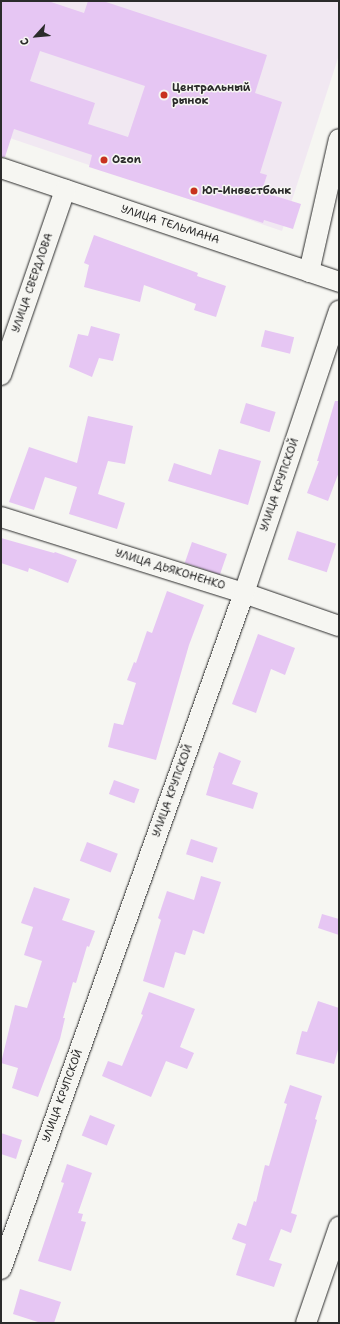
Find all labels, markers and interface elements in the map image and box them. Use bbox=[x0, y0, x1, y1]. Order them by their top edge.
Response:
north arrow bbox=[16, 16, 56, 56]
text: С bbox=[17, 35, 33, 48]
place label: Центральный рынок bbox=[172, 82, 250, 108]
marker: Центральный рынок bbox=[159, 90, 169, 100]
place label: Ozon bbox=[112, 153, 141, 167]
marker: Ozon bbox=[99, 155, 109, 165]
place label: Юг-Инвестбанк bbox=[202, 184, 291, 198]
marker: Юг-Инвестбанк bbox=[189, 186, 199, 196]
street label: УЛИЦА ТЕЛЬМАНА bbox=[119, 203, 221, 247]
street label: УЛИЦА СВЕРДЛОВА bbox=[10, 231, 56, 335]
street label: УЛИЦА КРУПСКОЙ bbox=[258, 437, 302, 533]
street label: УЛИЦА ДЬЯКОНЕНКО bbox=[113, 547, 227, 593]
street label: УЛИЦА КРУПСКОЙ bbox=[150, 743, 196, 839]
street label: УЛИЦА КРУПСКОЙ bbox=[40, 1048, 86, 1144]

